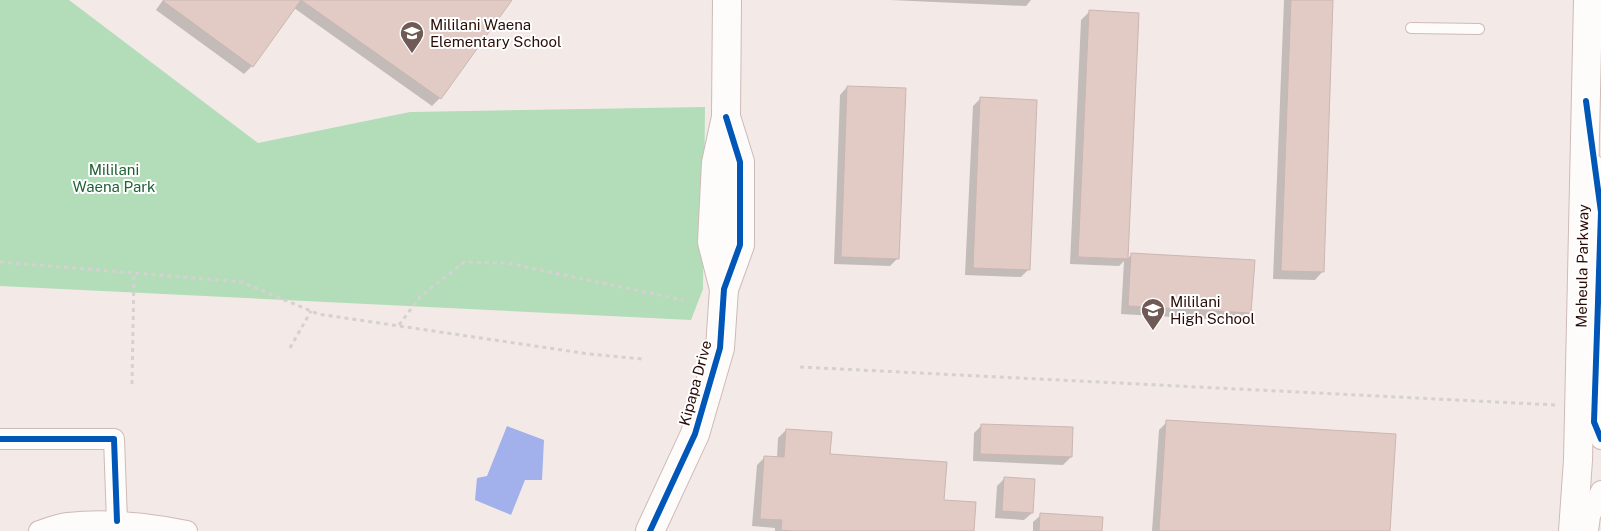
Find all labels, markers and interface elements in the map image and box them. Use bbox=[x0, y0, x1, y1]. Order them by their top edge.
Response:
place label: Mililani Waena Elementary School bbox=[430, 16, 562, 50]
school or university icon: Mililani Waena Elementary School bbox=[399, 20, 425, 54]
park label: Mililani Waena Park bbox=[73, 161, 156, 195]
street label: Meheula Parkway bbox=[1572, 204, 1592, 328]
place label: Mililani High School bbox=[1170, 293, 1255, 327]
school or university icon: Mililani High School bbox=[1140, 297, 1166, 331]
street label: Kipapa Drive bbox=[675, 338, 715, 428]

